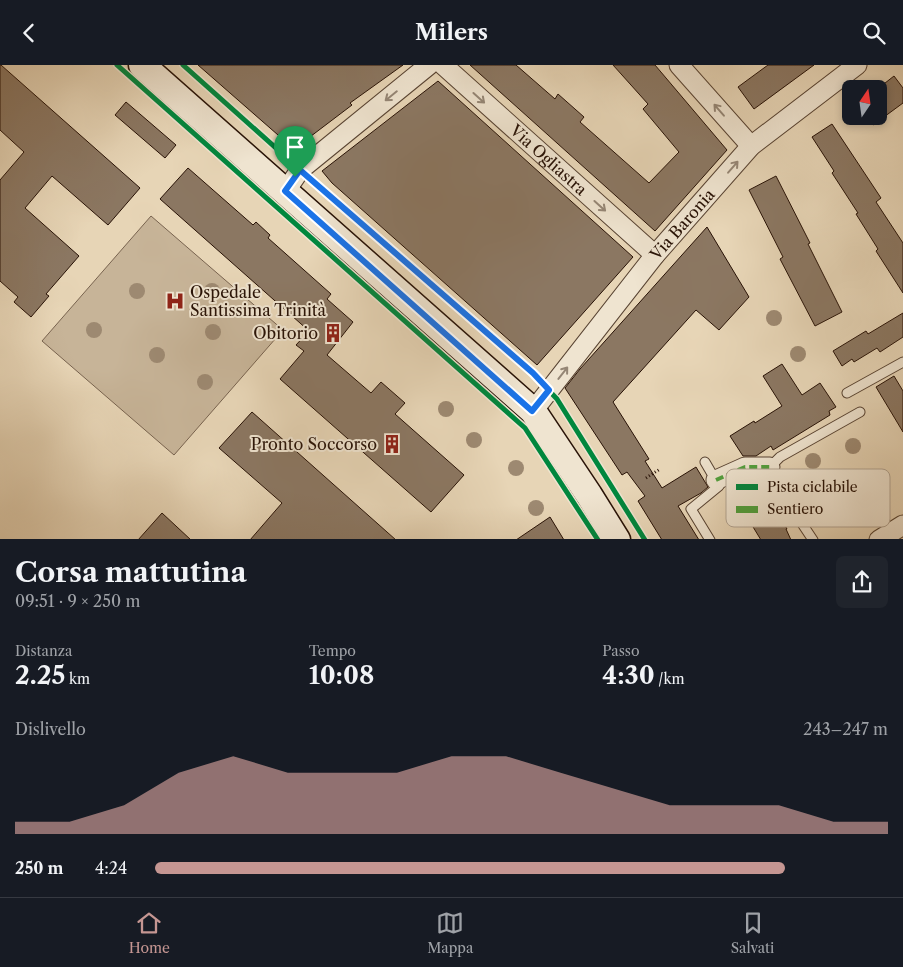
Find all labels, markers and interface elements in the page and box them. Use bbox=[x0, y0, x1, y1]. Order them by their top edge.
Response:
icon: back bbox=[15, 19, 43, 47]
text: Milers bbox=[415, 19, 488, 46]
icon: search bbox=[860, 19, 888, 47]
north arrow bbox=[842, 80, 888, 125]
map controls bbox=[842, 80, 887, 125]
one-way arrow bbox=[385, 90, 398, 101]
one-way arrow bbox=[473, 92, 486, 103]
one-way arrow bbox=[713, 103, 724, 116]
street label: Via Ogliastra bbox=[505, 119, 592, 200]
pin bbox=[274, 126, 316, 177]
icon: arrive bbox=[281, 133, 309, 161]
one-way arrow bbox=[727, 160, 738, 173]
street label: Via Baronia bbox=[645, 184, 719, 265]
one-way arrow bbox=[594, 200, 607, 212]
place label: Ospedale Santissima Trinità bbox=[190, 282, 326, 320]
hospital icon: Ospedale Santissima Trinità bbox=[164, 290, 186, 312]
building icon: Obitorio bbox=[322, 322, 344, 344]
place label: Obitorio bbox=[253, 323, 318, 343]
one-way arrow bbox=[557, 367, 568, 380]
building icon: Pronto Soccorso bbox=[381, 433, 403, 455]
place label: Pronto Soccorso bbox=[251, 434, 377, 454]
legend bbox=[726, 469, 890, 527]
text: Pista ciclabile bbox=[767, 478, 858, 496]
text: Sentiero bbox=[767, 500, 823, 518]
text: Corsa mattutina bbox=[15, 555, 247, 589]
button: share bbox=[836, 556, 888, 608]
text: 09:51 · 9 × 250 m bbox=[15, 591, 140, 611]
text: Distanza bbox=[15, 642, 72, 660]
text: Tempo bbox=[309, 642, 356, 660]
text: Passo bbox=[602, 642, 640, 660]
text: 2.25 bbox=[15, 660, 65, 691]
text: 10:08 bbox=[309, 660, 374, 691]
text: 4:30 bbox=[602, 660, 655, 691]
text: km bbox=[65, 670, 90, 688]
text: /km bbox=[655, 670, 685, 688]
text: Dislivello bbox=[15, 719, 86, 739]
text: 243–247 m bbox=[803, 719, 888, 739]
text: 250 m bbox=[15, 858, 63, 878]
text: 4:24 bbox=[95, 858, 127, 878]
tab: Home bbox=[129, 909, 170, 957]
tab: Mappa bbox=[427, 909, 473, 957]
tab: Salvati bbox=[731, 909, 774, 957]

